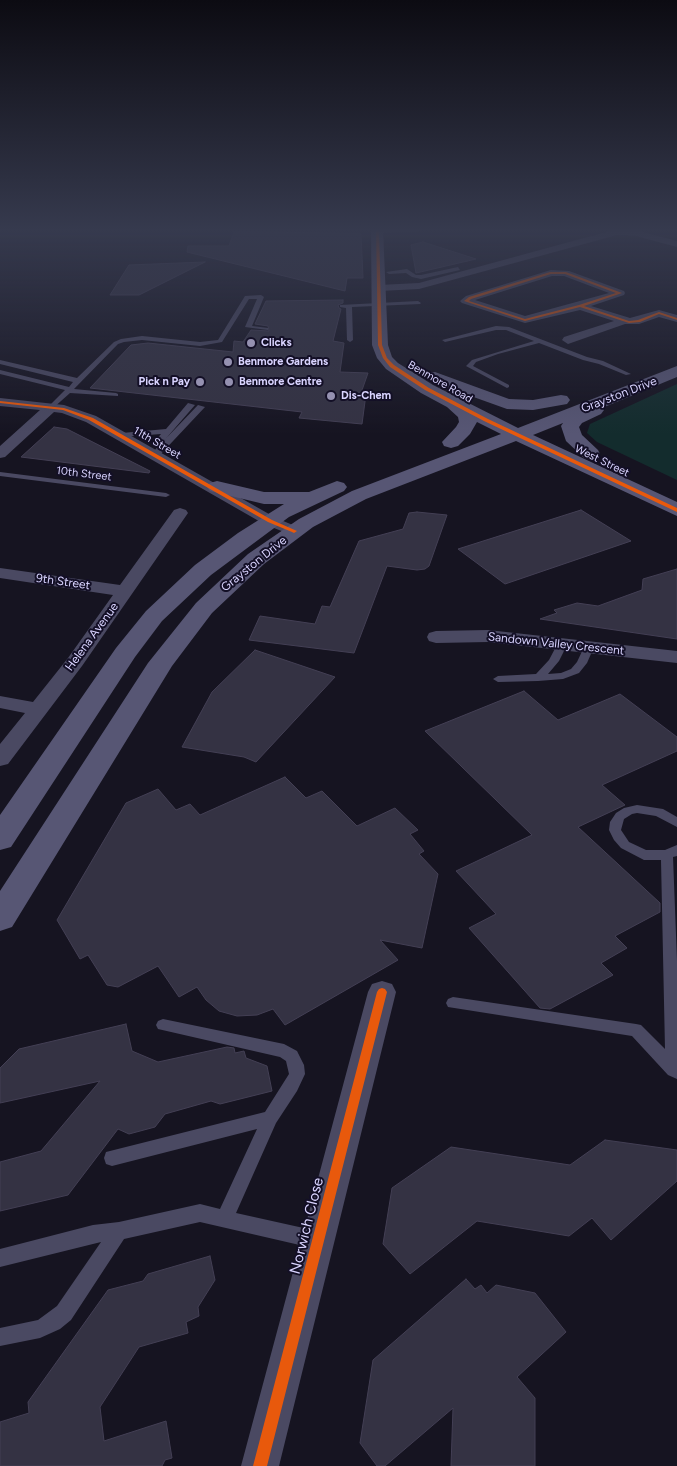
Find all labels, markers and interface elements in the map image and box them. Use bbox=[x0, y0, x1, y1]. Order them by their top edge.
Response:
place label: Clicks bbox=[261, 336, 292, 350]
marker: Clicks bbox=[245, 337, 257, 349]
place label: Benmore Gardens bbox=[238, 355, 328, 369]
marker: Benmore Gardens bbox=[222, 356, 234, 368]
street label: Benmore Road bbox=[405, 358, 475, 406]
street label: Grayston Drive bbox=[579, 374, 659, 416]
place label: Pick n Pay bbox=[139, 375, 190, 389]
place label: Benmore Centre bbox=[239, 375, 322, 389]
marker: Pick n Pay bbox=[194, 376, 206, 388]
marker: Benmore Centre bbox=[223, 376, 235, 388]
place label: Dis-Chem bbox=[341, 389, 391, 403]
marker: Dis-Chem bbox=[325, 390, 337, 402]
street label: 11th Street bbox=[131, 424, 183, 462]
street label: West Street bbox=[573, 442, 631, 480]
street label: 10th Street bbox=[56, 464, 112, 484]
street label: Grayston Drive bbox=[218, 533, 290, 595]
street label: 9th Street bbox=[35, 571, 91, 593]
street label: Helena Avenue bbox=[62, 600, 122, 674]
street label: Sandown Valley Crescent bbox=[487, 630, 625, 658]
street label: Norwich Close bbox=[286, 1176, 328, 1276]

